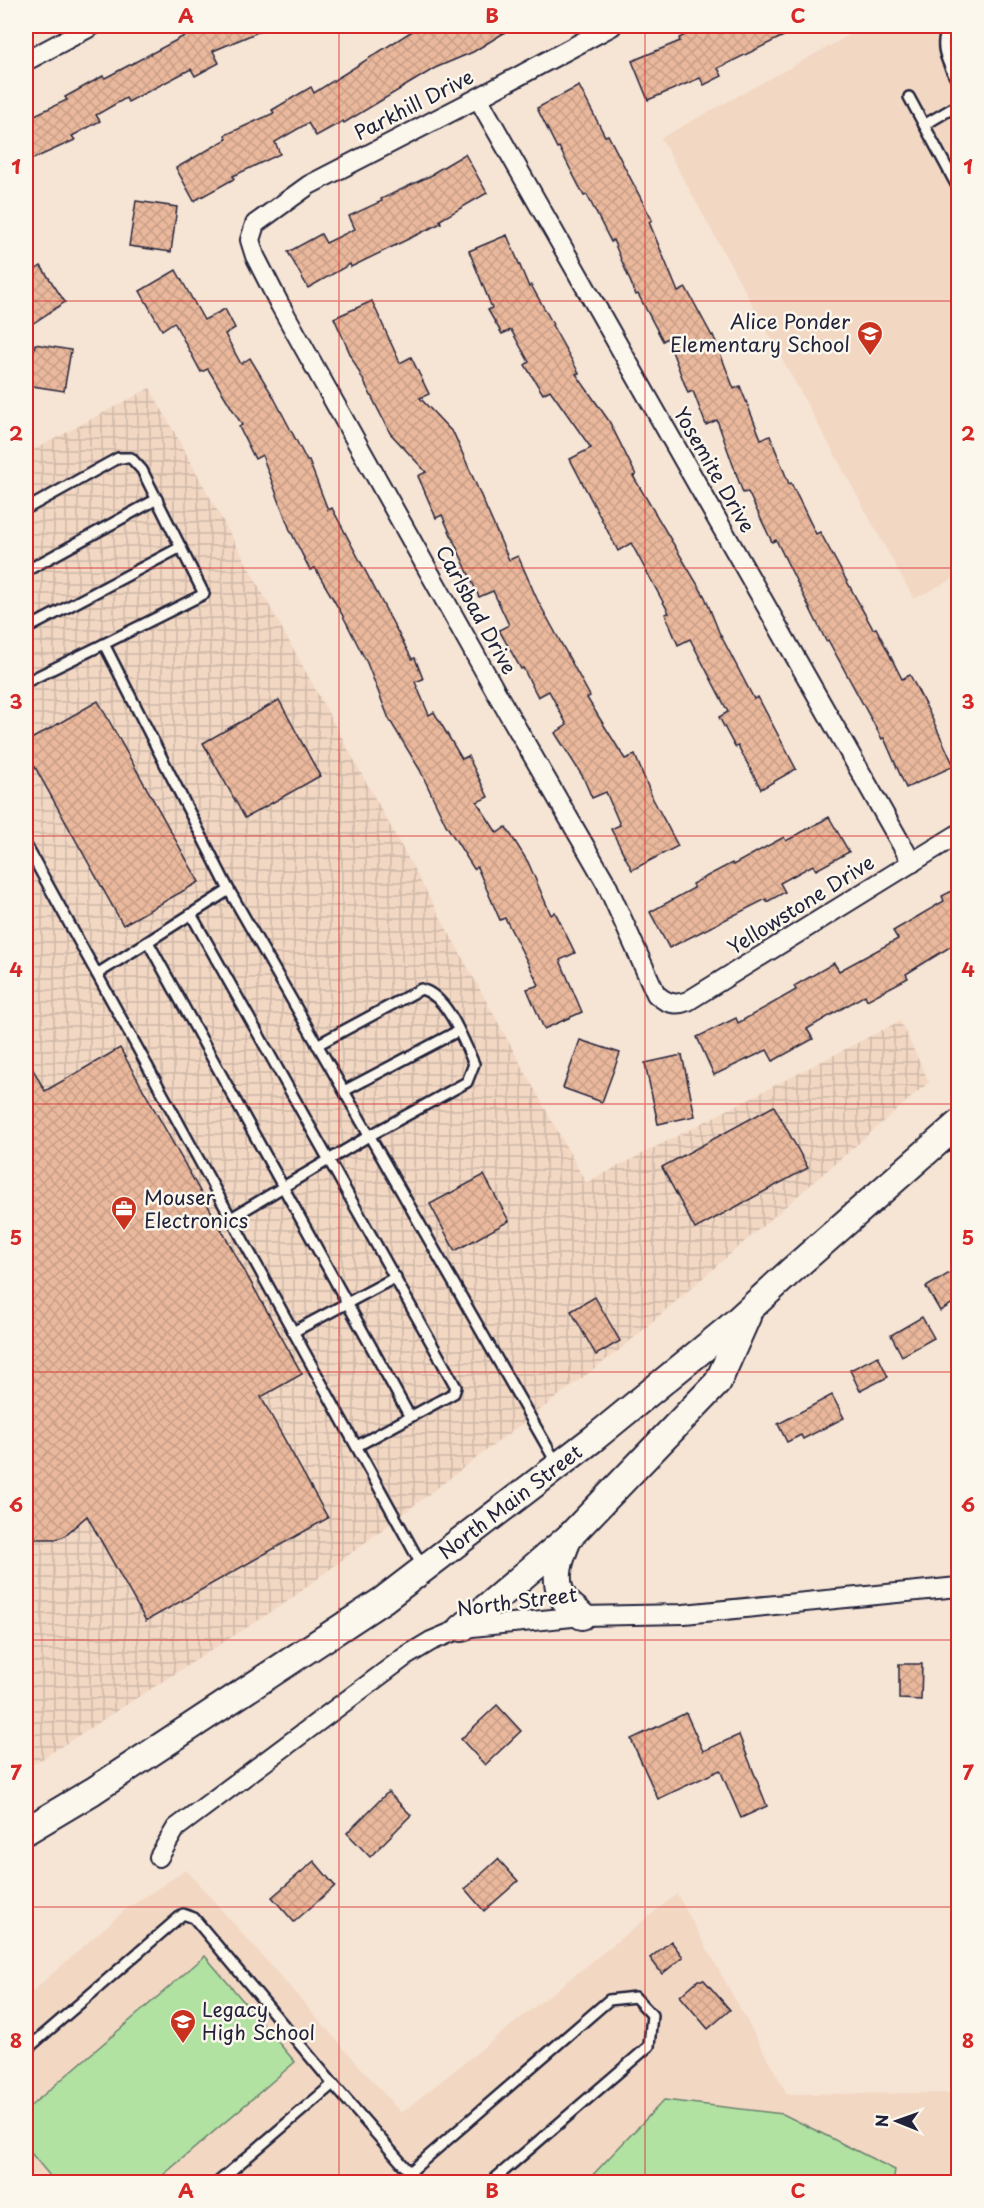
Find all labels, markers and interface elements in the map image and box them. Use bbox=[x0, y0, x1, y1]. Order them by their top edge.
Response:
text: A bbox=[178, 0, 194, 30]
text: B bbox=[485, 0, 499, 30]
text: C bbox=[790, 0, 806, 30]
street label: Parkhill Drive bbox=[349, 61, 478, 147]
text: 1 bbox=[11, 151, 21, 181]
text: 1 bbox=[963, 151, 973, 181]
place label: Alice Ponder Elementary School bbox=[670, 306, 851, 359]
school or university icon: Alice Ponder Elementary School bbox=[855, 319, 885, 357]
street label: Yosemite Drive bbox=[667, 401, 763, 538]
text: 2 bbox=[9, 418, 23, 448]
text: 2 bbox=[961, 418, 975, 448]
street label: Carlsbad Drive bbox=[429, 539, 525, 680]
text: 3 bbox=[9, 686, 23, 716]
text: 3 bbox=[961, 686, 975, 716]
street label: Yellowstone Drive bbox=[721, 847, 880, 961]
text: 4 bbox=[9, 954, 23, 984]
text: 4 bbox=[961, 954, 975, 984]
place label: Mouser Electronics bbox=[144, 1182, 248, 1235]
office icon: Mouser Electronics bbox=[109, 1194, 139, 1232]
text: 5 bbox=[10, 1222, 22, 1252]
text: 5 bbox=[962, 1222, 974, 1252]
street label: North Main Street bbox=[432, 1437, 588, 1566]
text: 6 bbox=[9, 1489, 23, 1519]
text: 6 bbox=[961, 1489, 975, 1519]
street label: North Street bbox=[455, 1579, 579, 1623]
text: 7 bbox=[10, 1757, 22, 1787]
text: 7 bbox=[962, 1757, 974, 1787]
place label: Legacy High School bbox=[202, 1994, 315, 2047]
school or university icon: Legacy High School bbox=[168, 2007, 198, 2045]
text: 8 bbox=[10, 2025, 22, 2055]
text: 8 bbox=[962, 2025, 974, 2055]
north arrow bbox=[867, 2091, 927, 2151]
text: N bbox=[869, 2114, 893, 2127]
text: A bbox=[178, 2175, 194, 2205]
text: B bbox=[485, 2175, 499, 2205]
text: C bbox=[790, 2175, 806, 2205]

